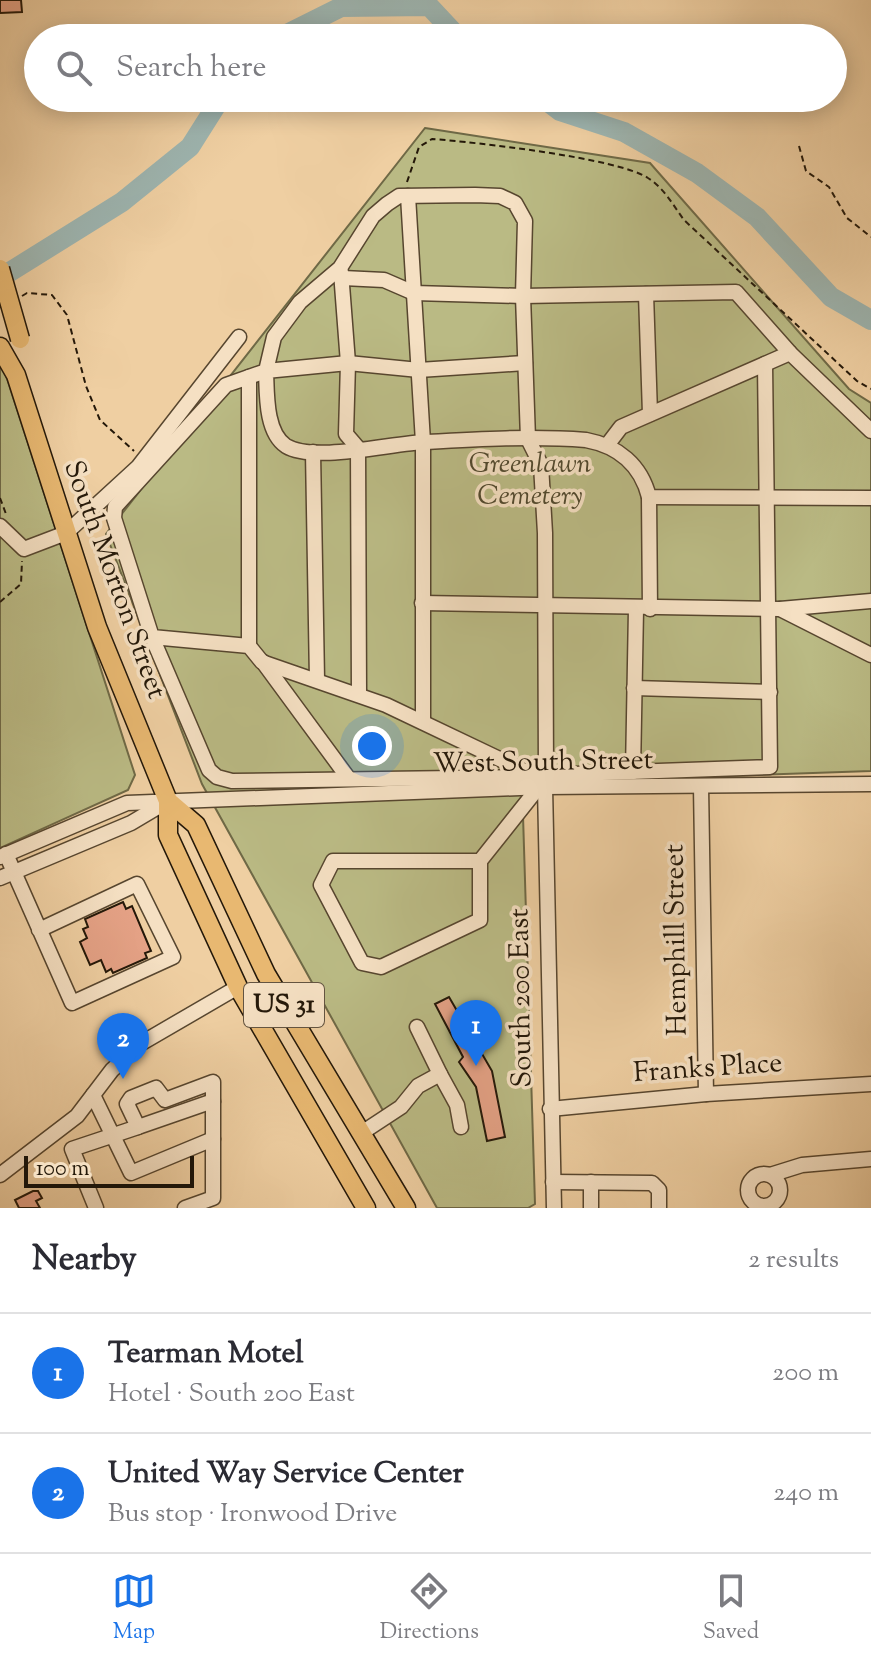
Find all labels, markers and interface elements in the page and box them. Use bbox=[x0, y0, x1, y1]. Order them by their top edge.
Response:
search box bbox=[24, 24, 847, 112]
icon: search bbox=[52, 46, 96, 90]
text: Search here bbox=[116, 47, 266, 90]
park label: Greenlawn Cemetery bbox=[469, 445, 592, 517]
street label: South Morton Street bbox=[52, 455, 176, 705]
your location bbox=[352, 726, 392, 766]
street label: West South Street bbox=[432, 741, 654, 785]
street label: Hemphill Street bbox=[655, 843, 699, 1036]
street label: South 200 East bbox=[500, 908, 544, 1088]
road number: US 31 bbox=[244, 983, 324, 1027]
pin: 1 bbox=[450, 1000, 502, 1066]
pin: 2 bbox=[97, 1013, 149, 1079]
street label: Franks Place bbox=[632, 1044, 784, 1094]
scale bar bbox=[24, 1152, 194, 1188]
text: 100 m bbox=[36, 1154, 89, 1186]
text: Nearby bbox=[32, 1236, 137, 1285]
text: 2 results bbox=[748, 1242, 839, 1279]
text: Tearman Motel bbox=[108, 1333, 304, 1376]
text: 1 bbox=[54, 1355, 62, 1392]
text: 200 m bbox=[772, 1355, 839, 1392]
text: Hotel · South 200 East bbox=[108, 1376, 355, 1413]
text: United Way Service Center bbox=[108, 1453, 464, 1496]
text: 2 bbox=[52, 1475, 64, 1512]
text: 240 m bbox=[773, 1475, 839, 1512]
text: Bus stop · Ironwood Drive bbox=[108, 1496, 397, 1533]
tab: Map bbox=[112, 1569, 156, 1649]
tab: Directions bbox=[380, 1569, 479, 1649]
tab: Saved bbox=[703, 1569, 759, 1649]

